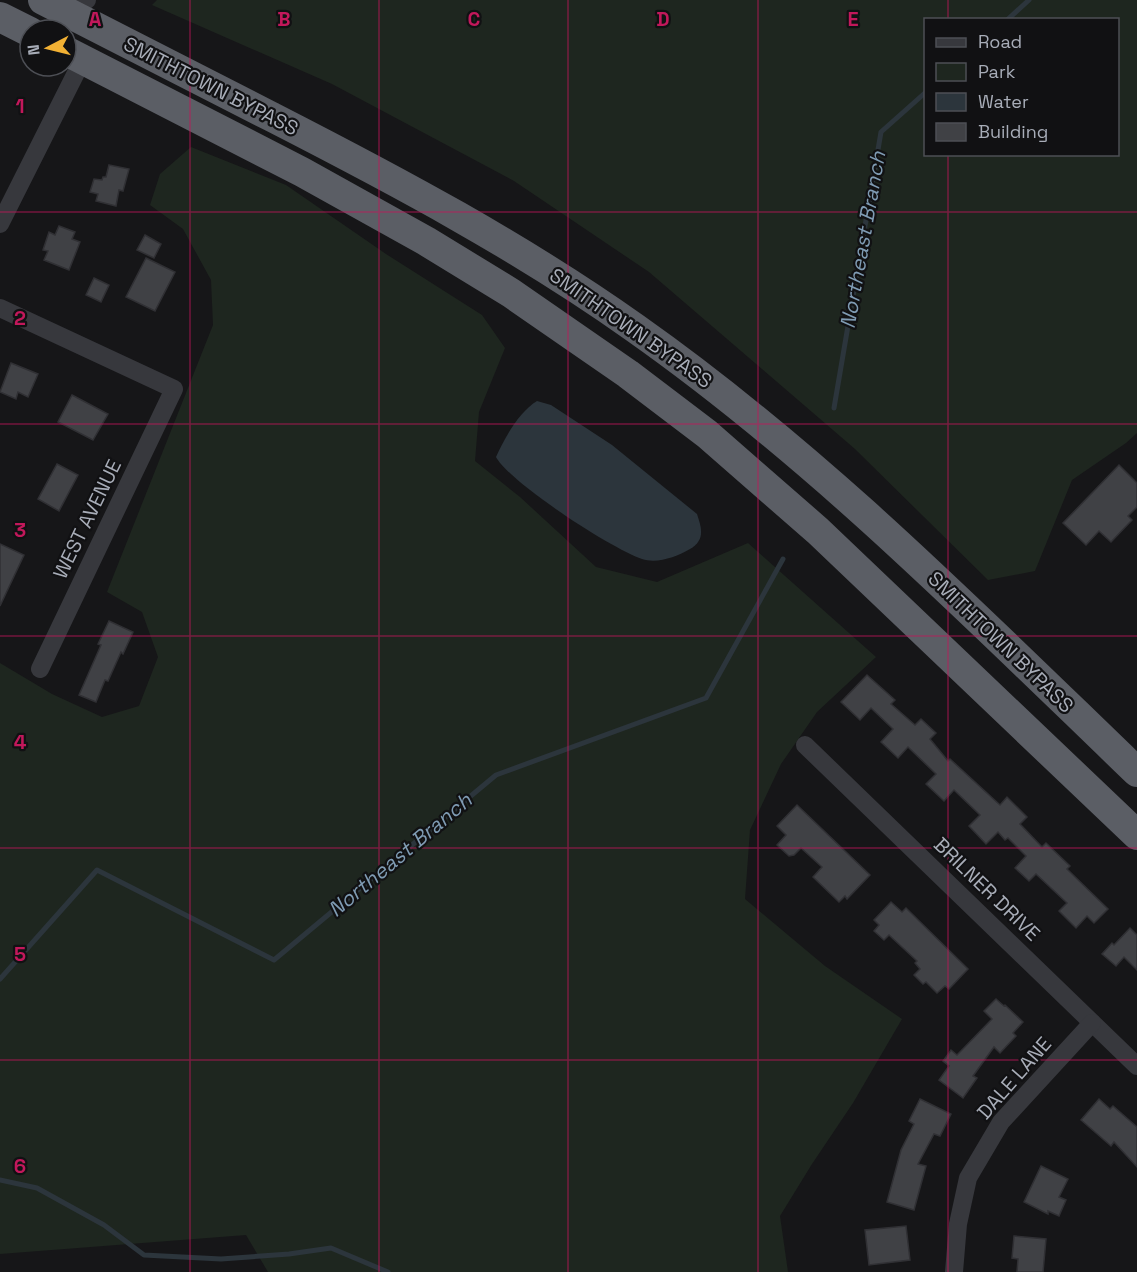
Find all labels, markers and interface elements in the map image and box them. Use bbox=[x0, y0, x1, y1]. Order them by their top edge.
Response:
text: A bbox=[89, 6, 102, 32]
text: B bbox=[277, 6, 291, 32]
text: C bbox=[468, 6, 481, 32]
text: D bbox=[656, 6, 670, 32]
text: E bbox=[847, 6, 859, 32]
north arrow bbox=[18, 18, 78, 78]
legend bbox=[924, 18, 1119, 156]
text: Road bbox=[978, 30, 1022, 53]
street label: SMITHTOWN BYPASS bbox=[119, 31, 303, 141]
text: N bbox=[23, 43, 45, 56]
text: Park bbox=[978, 60, 1016, 83]
text: Water bbox=[978, 90, 1029, 113]
text: 1 bbox=[15, 93, 25, 119]
text: Building bbox=[978, 120, 1048, 143]
water label: Northeast Branch bbox=[834, 148, 892, 331]
street label: SMITHTOWN BYPASS bbox=[545, 262, 717, 394]
text: 2 bbox=[14, 305, 26, 331]
street label: WEST AVENUE bbox=[47, 455, 127, 583]
text: 3 bbox=[14, 517, 26, 543]
street label: SMITHTOWN BYPASS bbox=[923, 566, 1079, 718]
text: 4 bbox=[14, 729, 27, 755]
water label: Northeast Branch bbox=[322, 786, 478, 923]
street label: BRILNER DRIVE bbox=[928, 832, 1046, 946]
text: 5 bbox=[14, 941, 26, 967]
street label: DALE LANE bbox=[971, 1031, 1057, 1125]
text: 6 bbox=[14, 1153, 26, 1179]

